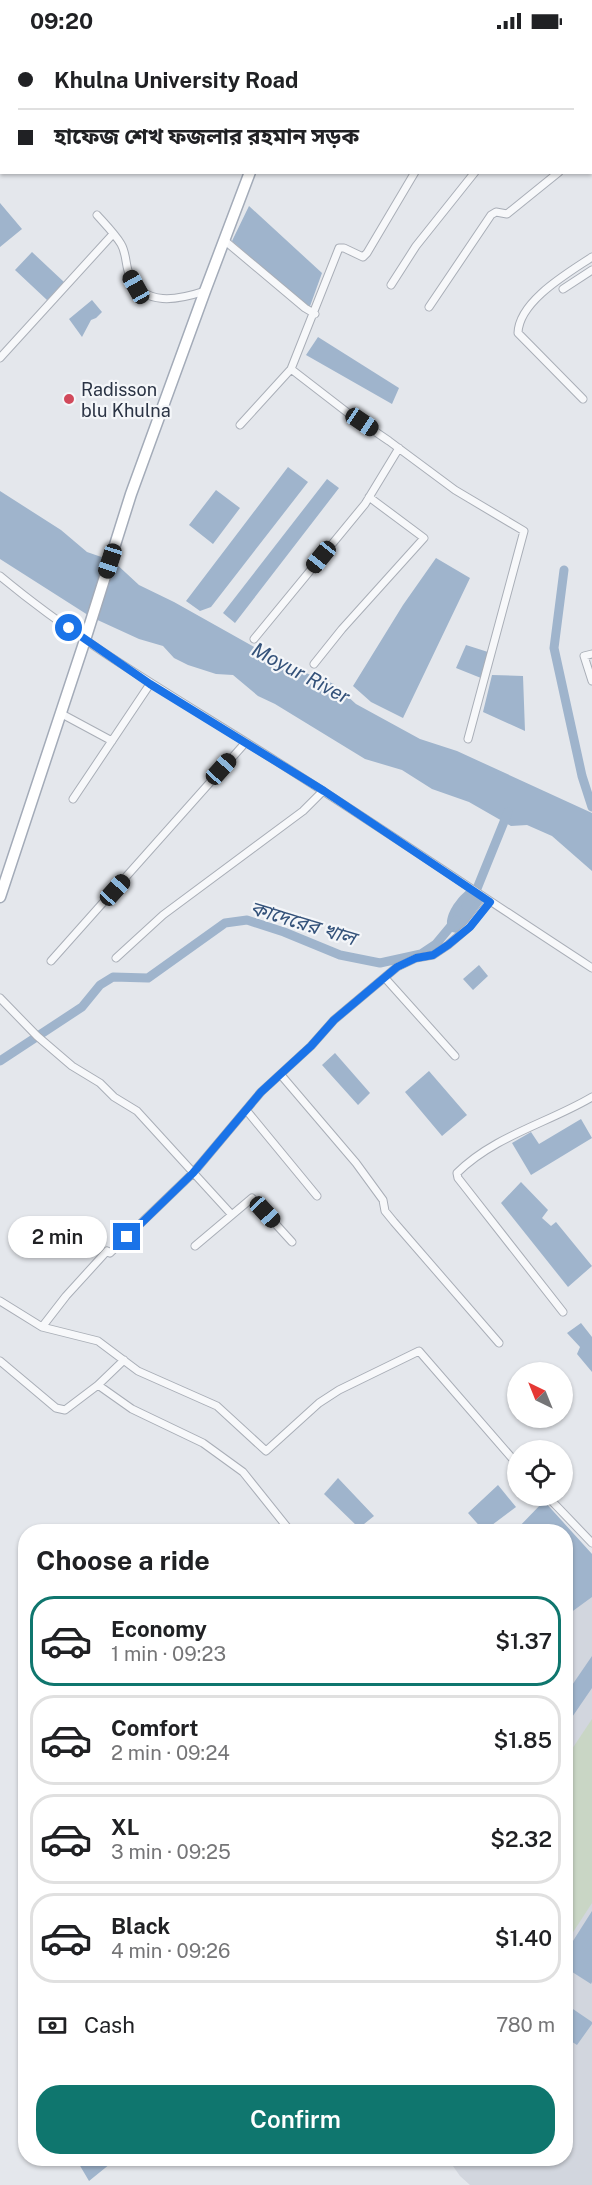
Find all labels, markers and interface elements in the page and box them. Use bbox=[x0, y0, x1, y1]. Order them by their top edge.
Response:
text: 09:20 bbox=[30, 8, 93, 34]
text: Khulna University Road bbox=[54, 67, 298, 93]
text: হাফেজ শেখ ফজলার রহমান সড়ক bbox=[54, 123, 359, 149]
car bbox=[119, 267, 153, 307]
place label: Radisson blu Khulna bbox=[81, 379, 171, 421]
marker: Radisson blu Khulna bbox=[62, 392, 76, 406]
car bbox=[342, 404, 382, 440]
car bbox=[303, 537, 339, 577]
car bbox=[96, 541, 124, 581]
route start bbox=[55, 614, 82, 641]
water label: Moyur River bbox=[248, 637, 354, 709]
car bbox=[202, 750, 240, 788]
car bbox=[96, 871, 134, 909]
water label: কাদেরের খাল bbox=[247, 896, 362, 951]
car bbox=[246, 1193, 284, 1231]
callout: 2 min bbox=[7, 1216, 106, 1258]
route end bbox=[113, 1223, 140, 1250]
text: 2 min bbox=[32, 1225, 83, 1249]
north arrow bbox=[507, 1362, 573, 1428]
map controls bbox=[507, 1362, 573, 1506]
button: locate bbox=[507, 1440, 573, 1506]
text: Choose a ride bbox=[36, 1544, 210, 1576]
icon: car bbox=[39, 1614, 93, 1668]
text: Economy bbox=[111, 1616, 207, 1642]
text: $1.37 bbox=[495, 1628, 552, 1654]
text: 1 min · 09:23 bbox=[111, 1642, 226, 1666]
icon: car bbox=[39, 1713, 93, 1767]
text: Comfort bbox=[111, 1715, 198, 1741]
text: $1.85 bbox=[494, 1727, 552, 1753]
text: 2 min · 09:24 bbox=[111, 1741, 230, 1765]
icon: car bbox=[39, 1812, 93, 1866]
text: XL bbox=[111, 1814, 139, 1840]
text: $2.32 bbox=[490, 1826, 552, 1852]
text: 3 min · 09:25 bbox=[111, 1840, 231, 1864]
icon: car bbox=[39, 1911, 93, 1965]
text: Black bbox=[111, 1913, 170, 1939]
text: $1.40 bbox=[495, 1925, 552, 1951]
text: 4 min · 09:26 bbox=[111, 1939, 230, 1963]
icon: cash bbox=[36, 2009, 69, 2042]
text: Cash bbox=[84, 2012, 135, 2038]
text: 780 m bbox=[496, 2013, 555, 2037]
button: Confirm bbox=[36, 2085, 555, 2154]

